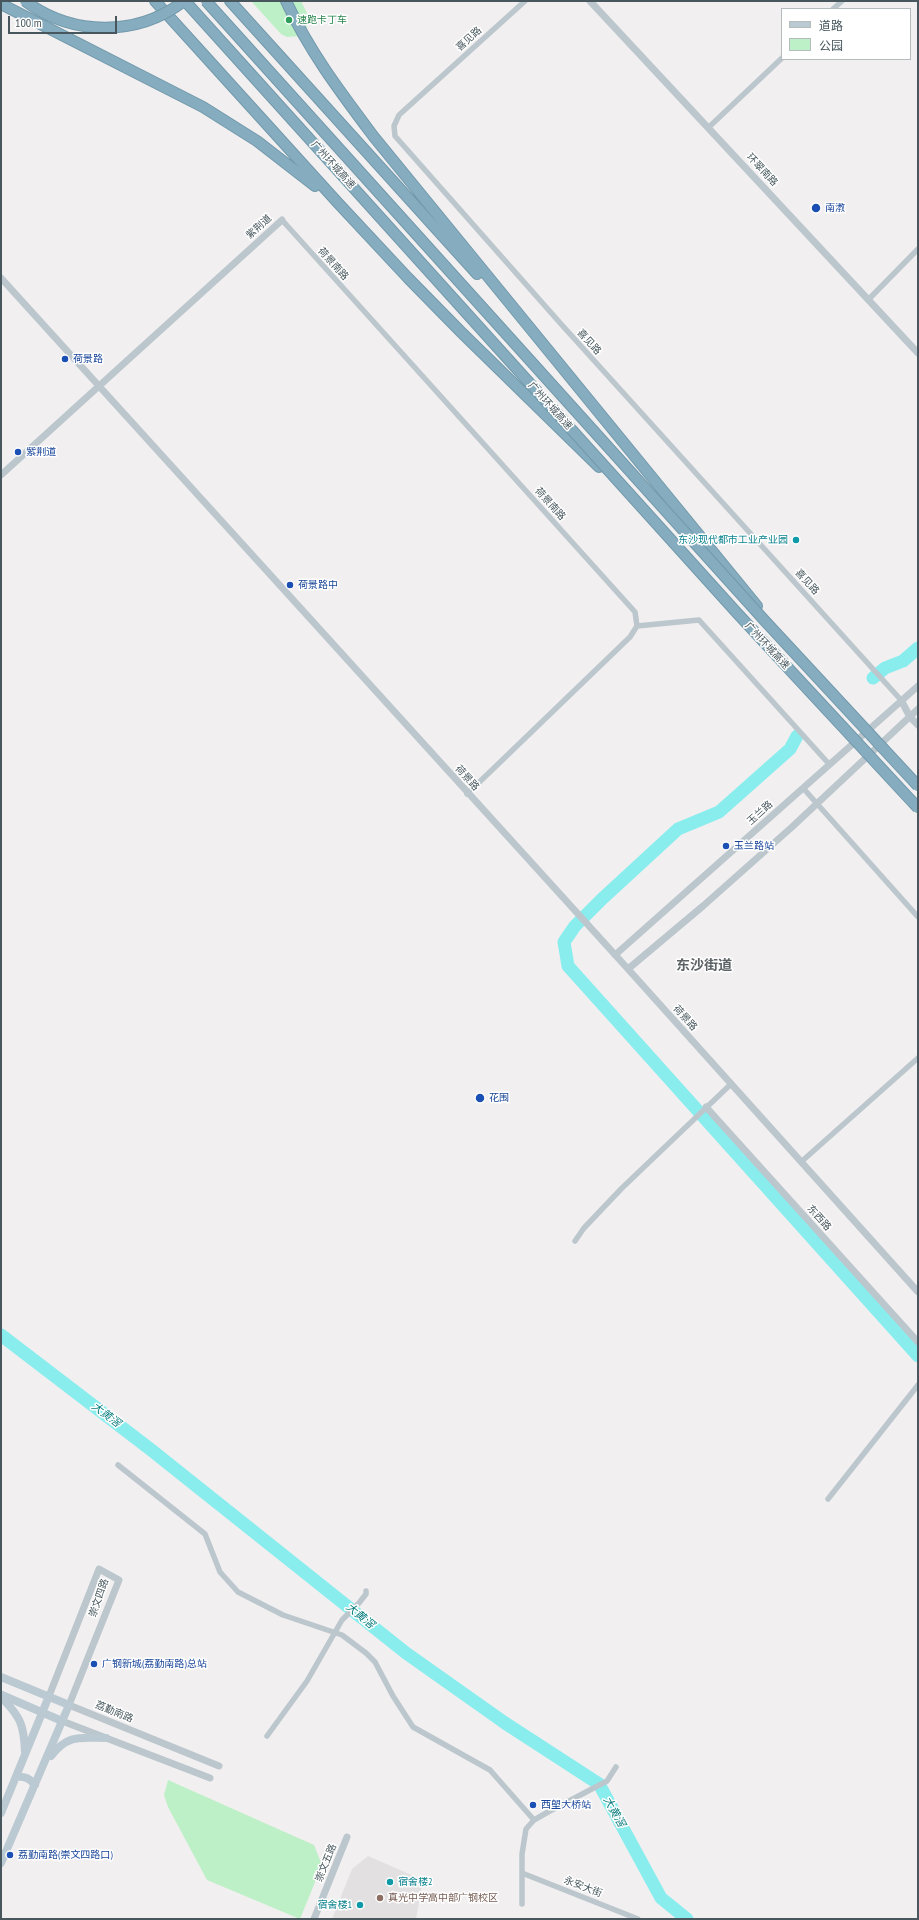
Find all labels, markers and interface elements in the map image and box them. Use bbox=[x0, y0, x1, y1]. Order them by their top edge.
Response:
scale bar bbox=[10, 8, 119, 34]
legend bbox=[781, 8, 911, 60]
place label: 速跑卡丁车 bbox=[297, 14, 347, 26]
text: 100 m bbox=[15, 15, 42, 30]
marker: 速跑卡丁车 bbox=[284, 15, 294, 25]
text: 道路 bbox=[819, 18, 843, 33]
street label: 喜见路 bbox=[454, 25, 484, 53]
text: 公园 bbox=[819, 38, 843, 53]
street label: 广州环城高速 bbox=[308, 139, 358, 191]
street label: 环翠南路 bbox=[744, 151, 780, 189]
marker: 南漖 bbox=[810, 202, 822, 214]
place label: 南漖 bbox=[825, 202, 845, 214]
street label: 紫荆道 bbox=[244, 213, 274, 241]
street label: 荷景南路 bbox=[315, 245, 351, 283]
street label: 喜见路 bbox=[575, 327, 603, 357]
place label: 荷景路 bbox=[73, 353, 103, 365]
marker: 荷景路 bbox=[60, 354, 70, 364]
street label: 广州环城高速 bbox=[525, 380, 575, 432]
place label: 紫荆道 bbox=[26, 446, 56, 458]
marker: 紫荆道 bbox=[13, 447, 23, 457]
street label: 荷景南路 bbox=[532, 485, 568, 523]
place label: 东沙现代都市工业产业园 bbox=[678, 534, 788, 546]
marker: 东沙现代都市工业产业园 bbox=[791, 535, 801, 545]
street label: 喜见路 bbox=[793, 567, 821, 597]
place label: 荷景路中 bbox=[298, 579, 338, 591]
marker: 荷景路中 bbox=[285, 580, 295, 590]
street label: 广州环城高速 bbox=[742, 620, 792, 672]
street label: 荷景路 bbox=[453, 763, 481, 793]
street label: 玉兰路 bbox=[745, 799, 775, 827]
place label: 玉兰路站 bbox=[734, 840, 774, 852]
marker: 玉兰路站 bbox=[721, 841, 731, 851]
district label: 东沙街道 bbox=[676, 958, 732, 974]
street label: 荷景路 bbox=[671, 1003, 699, 1033]
marker: 花围 bbox=[474, 1092, 486, 1104]
place label: 花围 bbox=[489, 1092, 509, 1104]
street label: 东西路 bbox=[805, 1203, 833, 1233]
water label: 大黄滘 bbox=[89, 1400, 123, 1430]
street label: 崇文四路 bbox=[87, 1577, 111, 1619]
water label: 大黄滘 bbox=[343, 1600, 377, 1632]
place label: 广钢新城(荔勤南路)总站 bbox=[102, 1658, 207, 1670]
marker: 广钢新城(荔勤南路)总站 bbox=[89, 1659, 99, 1669]
street label: 荔勤南路 bbox=[93, 1699, 135, 1725]
water label: 大黄滘 bbox=[600, 1794, 628, 1830]
place label: 西塱大桥站 bbox=[541, 1799, 591, 1811]
marker: 西塱大桥站 bbox=[528, 1800, 538, 1810]
street label: 崇文五路 bbox=[313, 1842, 339, 1884]
place label: 荔勤南路(崇文四路口) bbox=[18, 1849, 113, 1861]
marker: 荔勤南路(崇文四路口) bbox=[5, 1850, 15, 1860]
street label: 永安大街 bbox=[562, 1874, 604, 1900]
place label: 宿舍楼2 bbox=[398, 1876, 432, 1888]
marker: 宿舍楼2 bbox=[385, 1877, 395, 1887]
place label: 真光中学高中部广钢校区 bbox=[388, 1892, 498, 1904]
marker: 真光中学高中部广钢校区 bbox=[375, 1893, 385, 1903]
place label: 宿舍楼1 bbox=[318, 1899, 352, 1911]
marker: 宿舍楼1 bbox=[355, 1900, 365, 1910]

